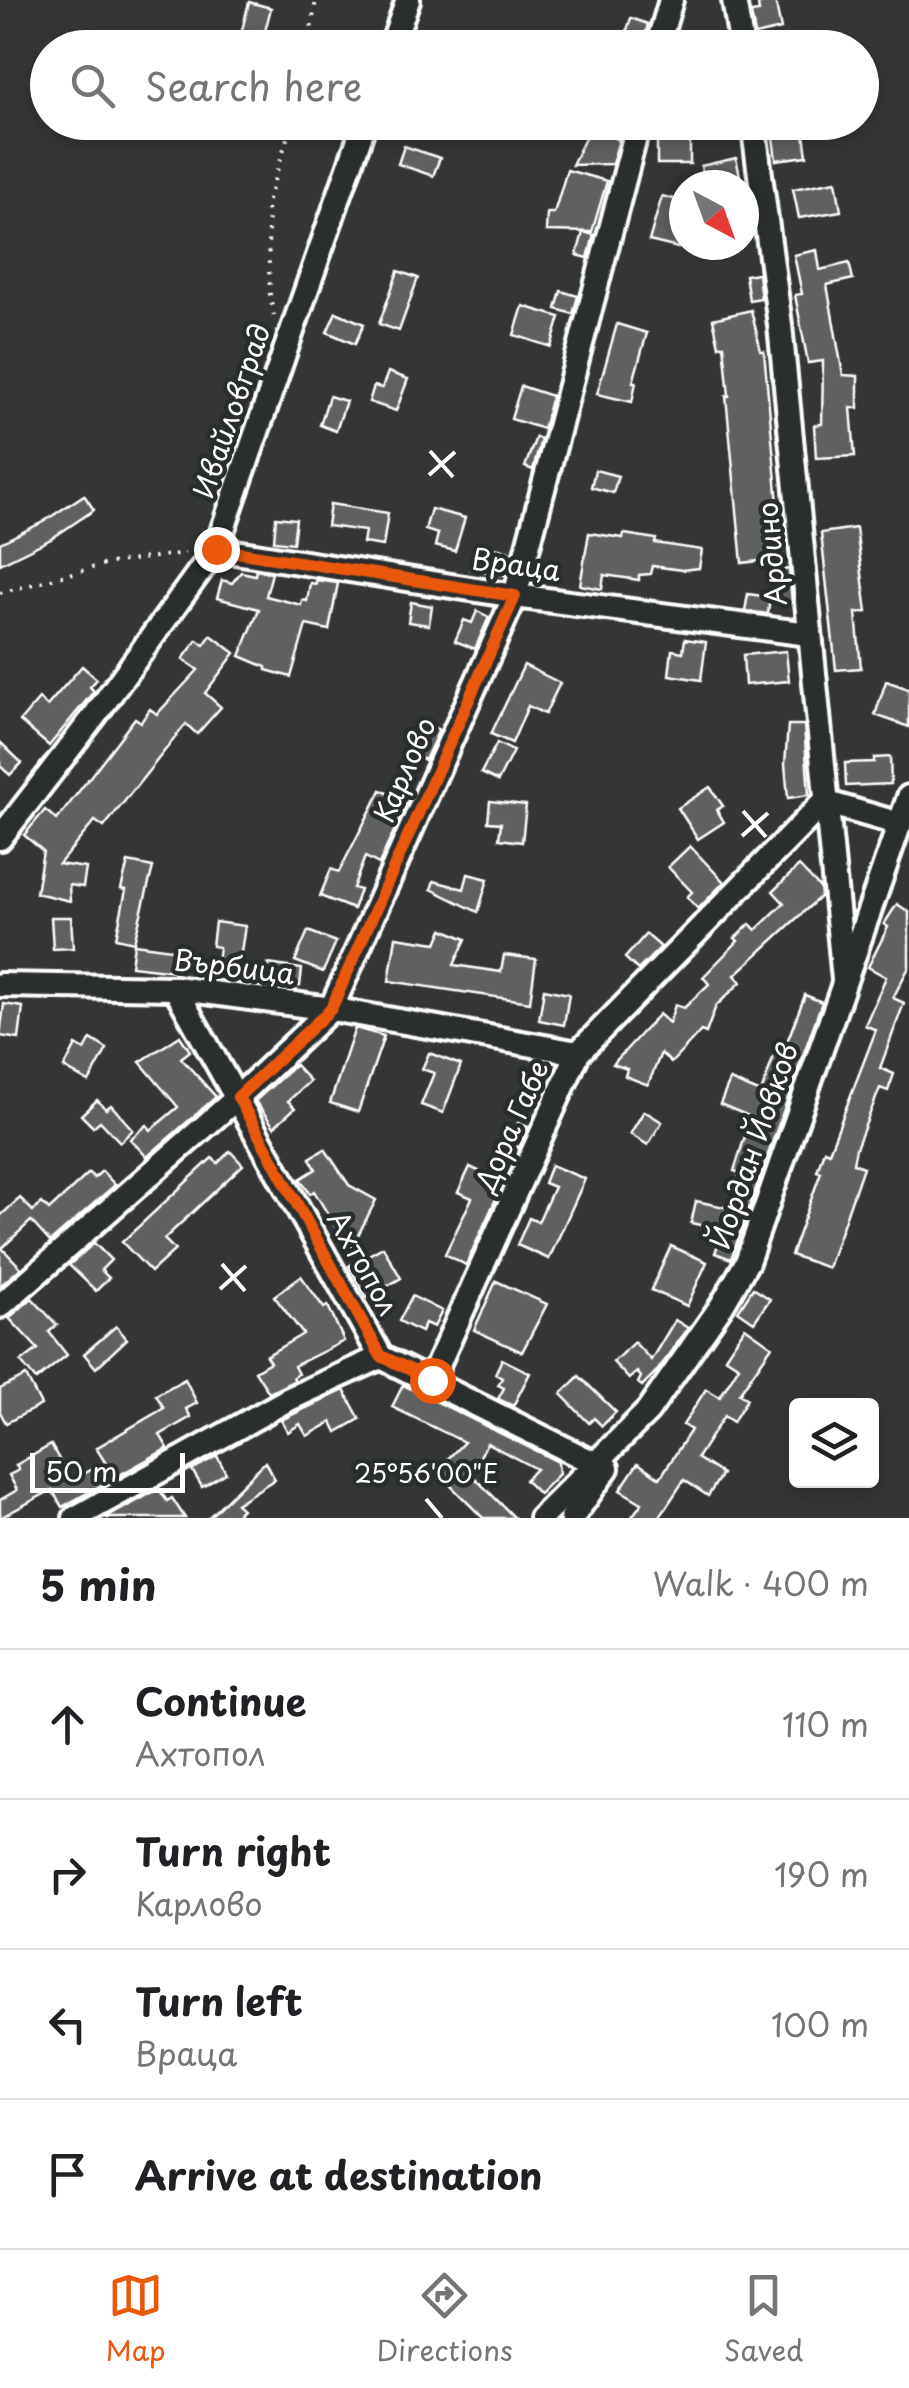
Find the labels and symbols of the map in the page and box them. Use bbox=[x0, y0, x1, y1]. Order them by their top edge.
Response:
north arrow bbox=[669, 170, 759, 260]
street label: Ивайловград bbox=[181, 317, 281, 504]
street label: Ардино bbox=[745, 500, 796, 608]
route end bbox=[194, 527, 240, 573]
street label: Враца bbox=[469, 536, 564, 591]
street label: Карлово bbox=[361, 710, 446, 829]
street label: Върбица bbox=[171, 937, 298, 994]
street label: Йордан Йовков bbox=[697, 1037, 808, 1254]
street label: Дора Габе bbox=[462, 1053, 559, 1199]
street label: Ахтопол bbox=[318, 1202, 411, 1323]
route start bbox=[410, 1358, 456, 1404]
scale bar bbox=[30, 1448, 185, 1492]
text: 25°56'00"E bbox=[354, 1454, 498, 1492]

